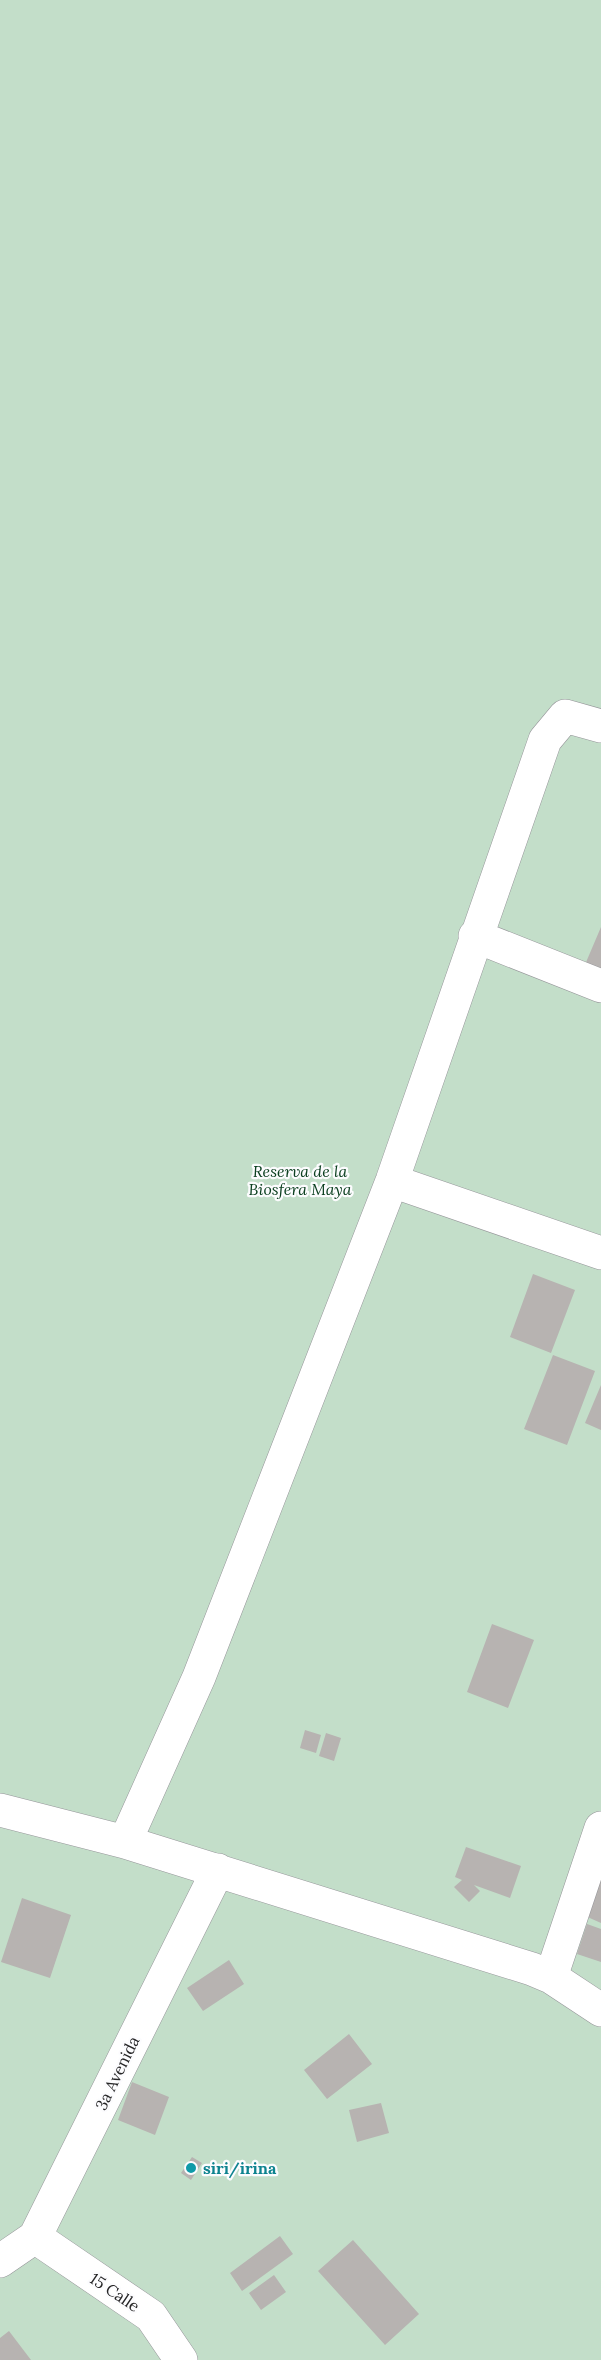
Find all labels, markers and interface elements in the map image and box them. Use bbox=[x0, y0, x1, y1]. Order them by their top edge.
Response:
park label: Reserva de la Biosfera Maya bbox=[248, 1161, 352, 1199]
street label: 3a Avenida bbox=[91, 2033, 143, 2113]
place label: siri/irina bbox=[203, 2158, 277, 2179]
marker: siri/irina bbox=[184, 2161, 198, 2175]
street label: 15 Calle bbox=[86, 2268, 144, 2316]

